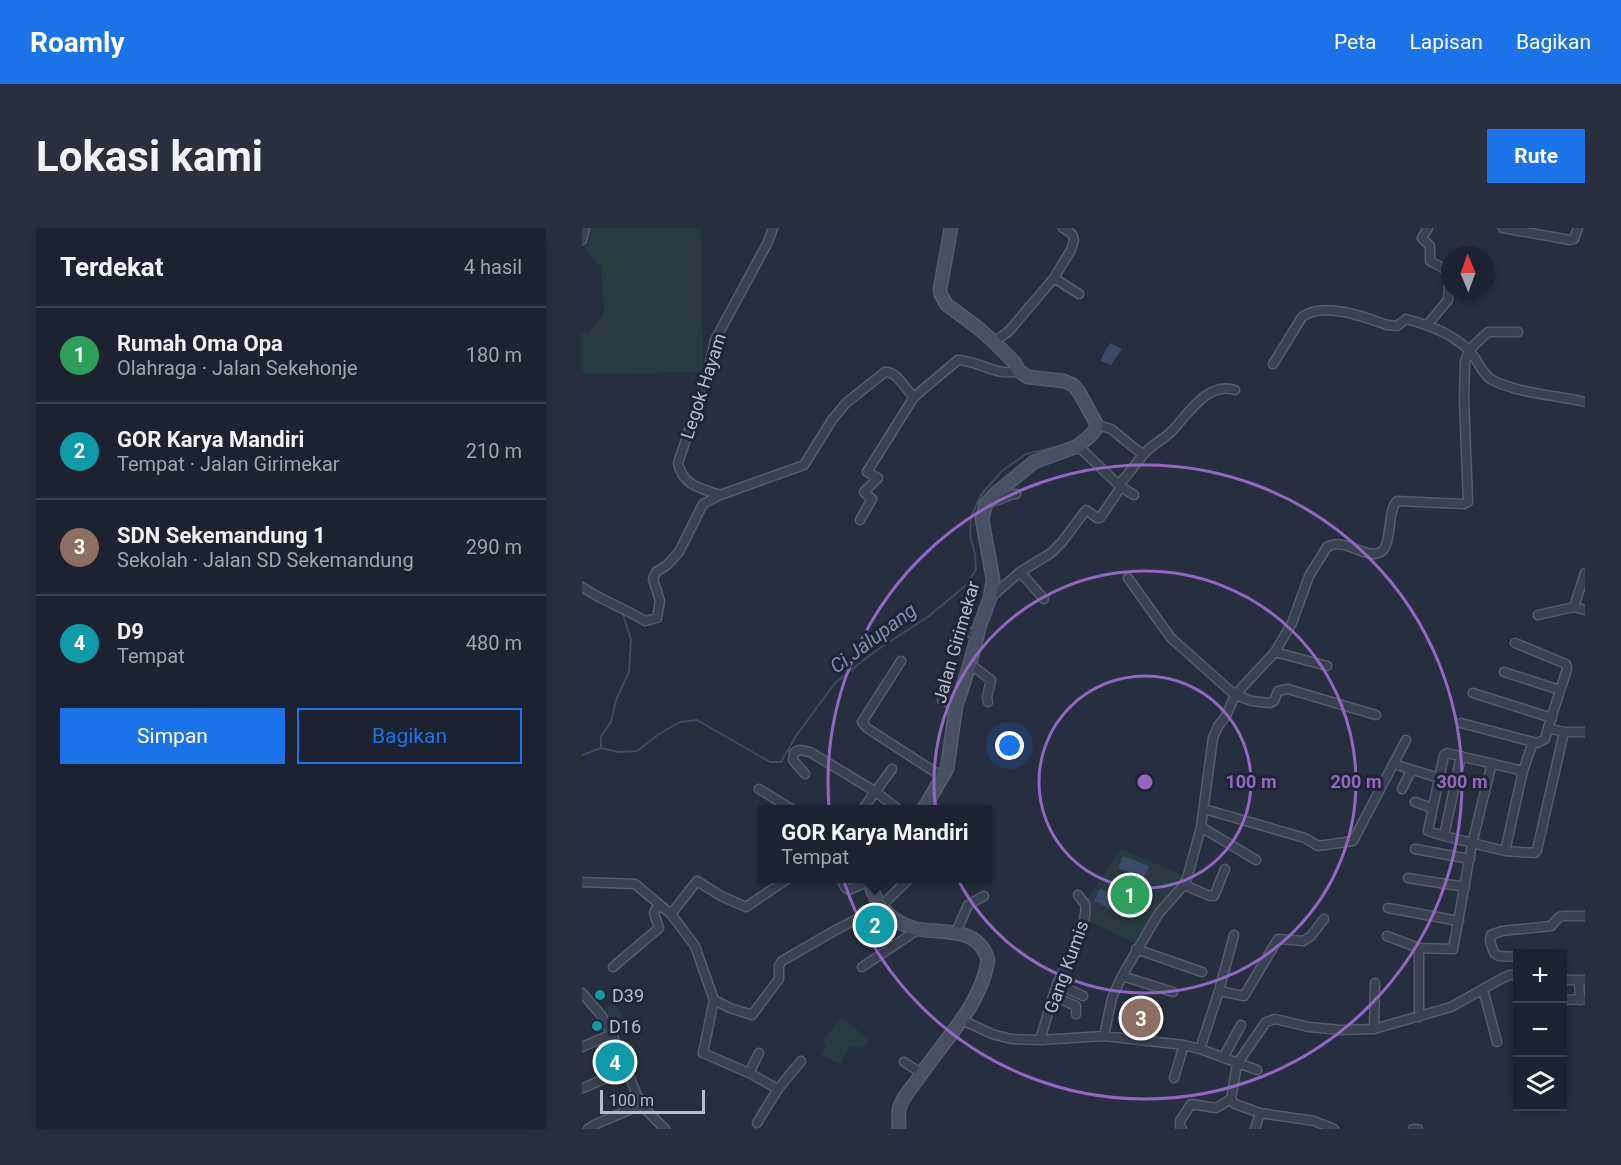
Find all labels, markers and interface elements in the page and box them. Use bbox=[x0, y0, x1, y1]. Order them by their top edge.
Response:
text: Roamly bbox=[30, 26, 125, 59]
text: Peta bbox=[1334, 30, 1376, 54]
text: Lapisan bbox=[1409, 30, 1483, 54]
text: Bagikan bbox=[1516, 30, 1591, 54]
button: Rute bbox=[1487, 129, 1585, 183]
text: Lokasi kami bbox=[36, 132, 263, 181]
north arrow bbox=[1441, 246, 1495, 300]
text: Terdekat bbox=[60, 252, 164, 282]
text: 4 hasil bbox=[464, 255, 522, 279]
text: Rumah Oma Opa bbox=[117, 331, 283, 356]
street label: Legok Hayam bbox=[676, 331, 730, 441]
text: 1 bbox=[74, 343, 85, 367]
text: 180 m bbox=[466, 343, 522, 367]
text: Olahraga · Jalan Sekehonje bbox=[117, 356, 358, 380]
text: GOR Karya Mandiri bbox=[117, 427, 304, 452]
text: 2 bbox=[74, 439, 85, 463]
text: 210 m bbox=[466, 439, 522, 463]
text: Tempat · Jalan Girimekar bbox=[117, 452, 340, 476]
text: SDN Sekemandung 1 bbox=[117, 523, 326, 548]
text: 3 bbox=[74, 535, 85, 559]
text: 290 m bbox=[466, 535, 522, 559]
text: Sekolah · Jalan SD Sekemandung bbox=[117, 548, 414, 572]
street label: Jalan Girimekar bbox=[929, 579, 983, 705]
water label: Ci Jalupang bbox=[825, 598, 921, 678]
text: D9 bbox=[117, 619, 144, 644]
text: 4 bbox=[74, 631, 85, 655]
text: 480 m bbox=[466, 631, 522, 655]
text: Tempat bbox=[117, 644, 185, 668]
button: Simpan bbox=[60, 708, 285, 764]
button: Bagikan bbox=[297, 708, 522, 764]
your location bbox=[995, 731, 1024, 760]
text: 100 m bbox=[1225, 771, 1277, 792]
text: 200 m bbox=[1330, 771, 1382, 792]
text: 300 m bbox=[1436, 771, 1488, 792]
centre of rings bbox=[1135, 772, 1155, 792]
popup bbox=[758, 805, 992, 883]
text: GOR Karya Mandiri bbox=[781, 820, 969, 845]
text: Tempat bbox=[781, 845, 849, 869]
pin: 1 bbox=[1110, 872, 1150, 918]
pin: 2 bbox=[856, 902, 894, 948]
street label: Gang Kumis bbox=[1040, 918, 1092, 1016]
map controls bbox=[1513, 949, 1567, 1111]
button: + bbox=[1513, 949, 1567, 1003]
place label: D39 bbox=[612, 985, 644, 1006]
marker: D39 bbox=[593, 988, 607, 1002]
pin: 3 bbox=[1122, 996, 1160, 1040]
button: − bbox=[1513, 1003, 1567, 1057]
place label: D16 bbox=[609, 1016, 641, 1037]
marker: D16 bbox=[590, 1019, 604, 1033]
pin: 4 bbox=[596, 1040, 634, 1084]
button: layers bbox=[1513, 1057, 1567, 1111]
scale bar bbox=[600, 1087, 705, 1114]
text: 100 m bbox=[609, 1091, 654, 1110]

